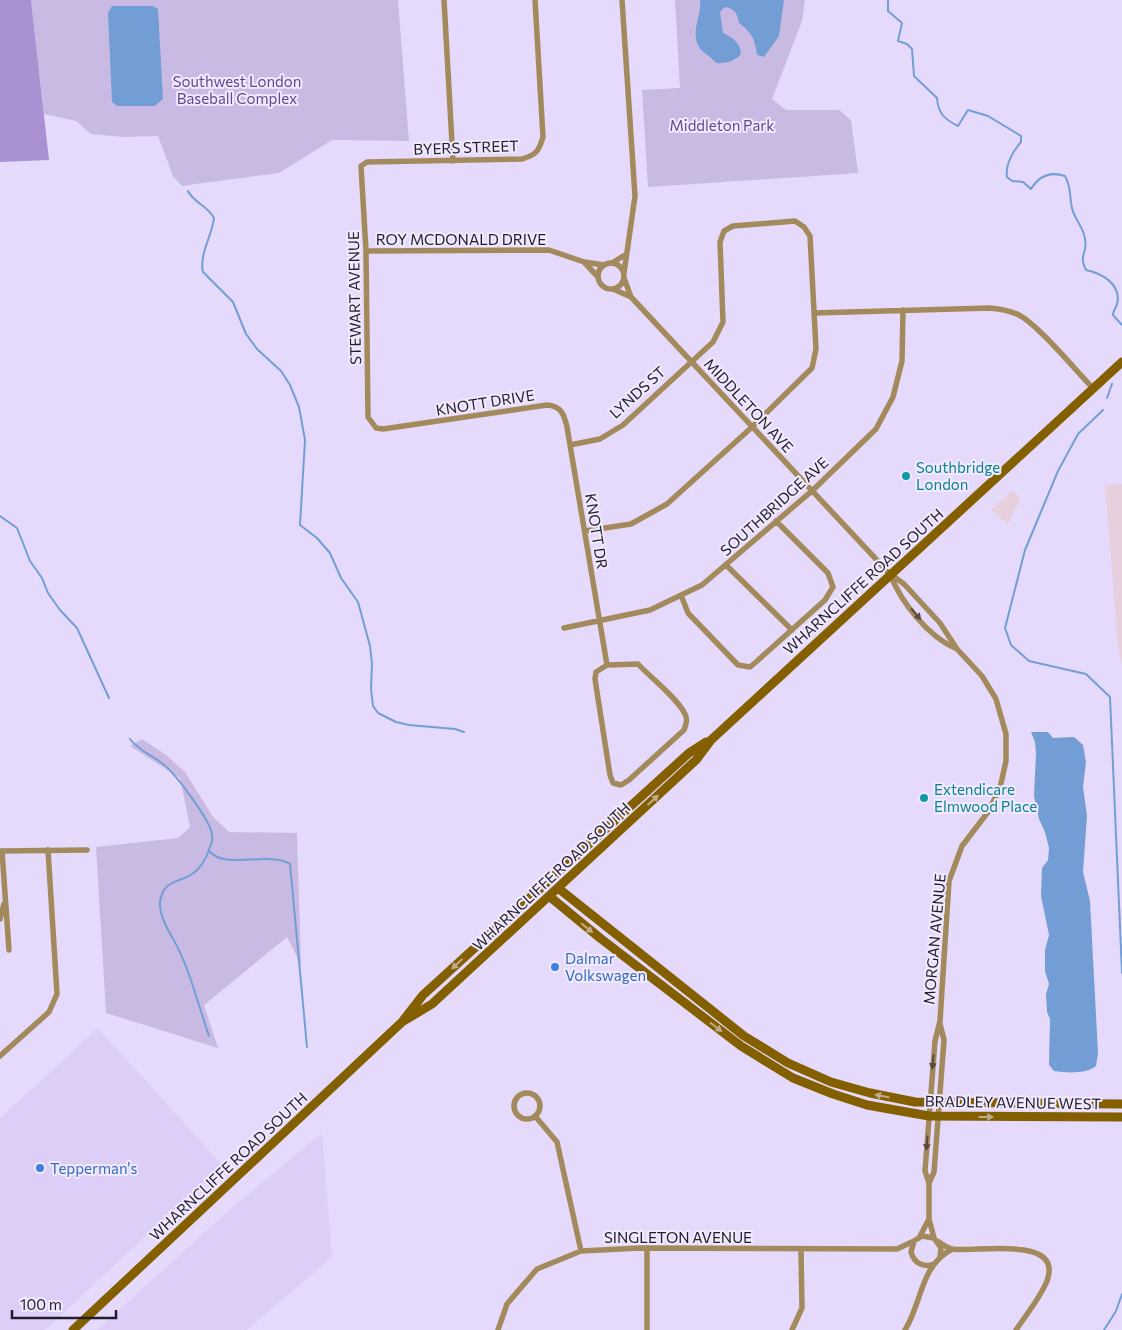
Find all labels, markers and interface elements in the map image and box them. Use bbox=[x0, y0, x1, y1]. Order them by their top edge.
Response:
park label: Southwest London Baseball Complex bbox=[173, 72, 301, 107]
park label: Middleton Park bbox=[669, 116, 775, 134]
street label: BYERS STREET bbox=[413, 136, 519, 158]
street label: ROY MCDONALD DRIVE bbox=[376, 230, 546, 248]
street label: STEWART AVENUE bbox=[344, 231, 364, 365]
street label: MIDDLETON AVE bbox=[701, 354, 797, 456]
street label: LYNDS ST bbox=[605, 362, 669, 422]
street label: KNOTT DRIVE bbox=[434, 385, 536, 419]
street label: SOUTHBRIDGE AVE bbox=[716, 453, 832, 559]
place label: Southbridge London bbox=[916, 458, 1000, 493]
marker: Southbridge London bbox=[900, 470, 912, 482]
street label: KNOTT DR bbox=[582, 492, 612, 570]
street label: WHARNCLIFFE ROAD SOUTH bbox=[779, 504, 947, 658]
one-way arrow bbox=[910, 607, 921, 620]
place label: Extendicare Elmwood Place bbox=[934, 780, 1037, 815]
marker: Extendicare Elmwood Place bbox=[918, 792, 930, 804]
one-way arrow bbox=[647, 794, 659, 806]
street label: WHARNCLIFFE ROAD SOUTH bbox=[468, 798, 634, 954]
street label: MORGAN AVENUE bbox=[919, 873, 949, 1005]
one-way arrow bbox=[580, 922, 593, 933]
place label: Dalmar Volkswagen bbox=[565, 949, 646, 984]
one-way arrow bbox=[451, 958, 463, 970]
marker: Dalmar Volkswagen bbox=[549, 961, 561, 973]
one-way arrow bbox=[709, 1021, 722, 1032]
one-way arrow bbox=[929, 1054, 937, 1070]
street label: WHARNCLIFFE ROAD SOUTH bbox=[145, 1088, 311, 1244]
one-way arrow bbox=[874, 1091, 890, 1099]
street label: BRADLEY AVENUE WEST bbox=[925, 1091, 1102, 1113]
one-way arrow bbox=[978, 1113, 994, 1121]
one-way arrow bbox=[923, 1135, 931, 1151]
place label: Tepperman's bbox=[50, 1159, 138, 1177]
marker: Tepperman's bbox=[34, 1162, 46, 1174]
street label: SINGLETON AVENUE bbox=[604, 1228, 752, 1246]
scale bar bbox=[12, 1288, 116, 1320]
text: 100 m bbox=[20, 1295, 62, 1313]

